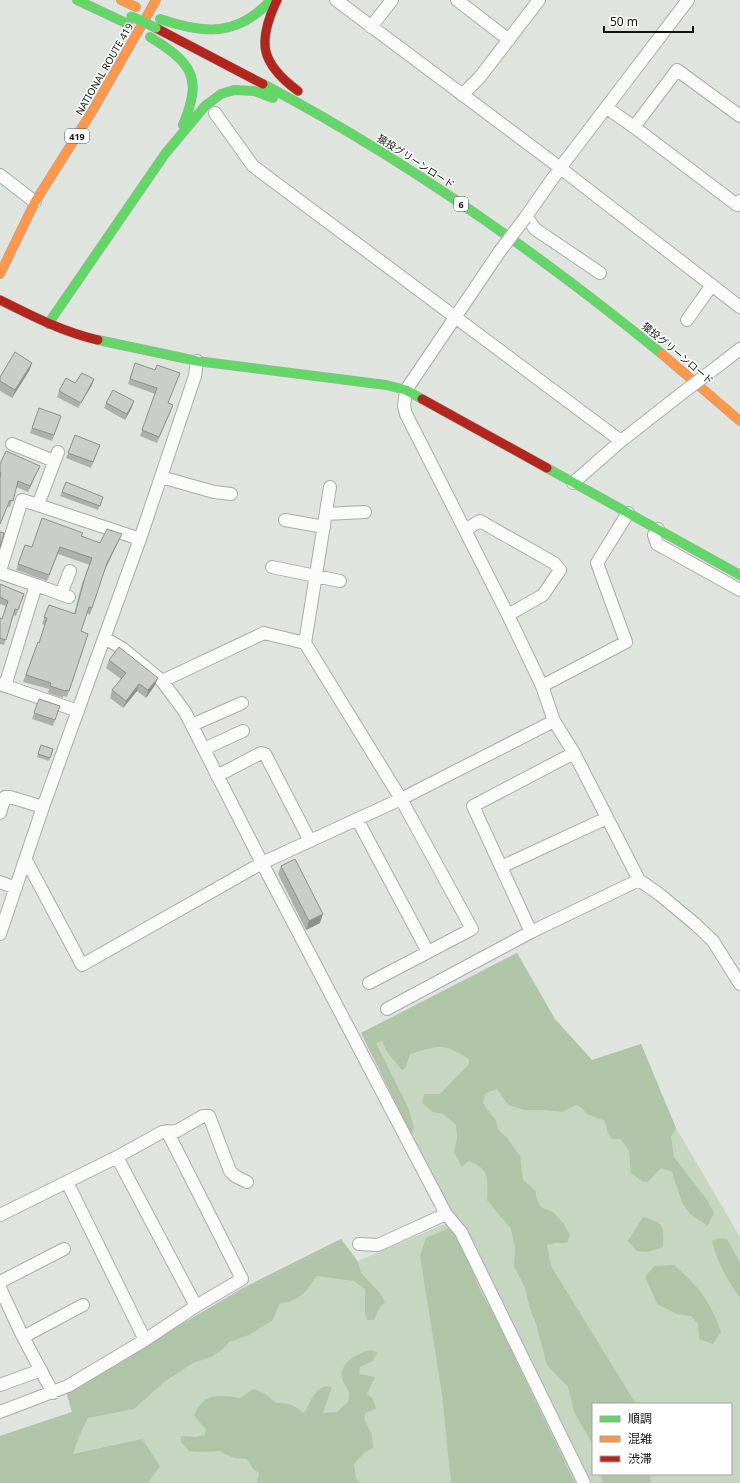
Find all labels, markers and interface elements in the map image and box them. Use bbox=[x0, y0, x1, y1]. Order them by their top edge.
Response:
scale bar bbox=[604, 8, 693, 34]
text: 50 m bbox=[610, 13, 638, 30]
street label: NATIONAL ROUTE 419 bbox=[72, 20, 136, 118]
road number: 419 bbox=[65, 129, 89, 143]
street label: 猿投グリーンロード bbox=[375, 131, 457, 191]
road number: 6 bbox=[454, 197, 468, 211]
street label: 猿投グリーンロード bbox=[639, 319, 717, 387]
legend bbox=[592, 1403, 732, 1475]
text: 順調 bbox=[628, 1410, 652, 1427]
text: 混雑 bbox=[628, 1430, 652, 1447]
text: 渋滞 bbox=[628, 1450, 652, 1467]

